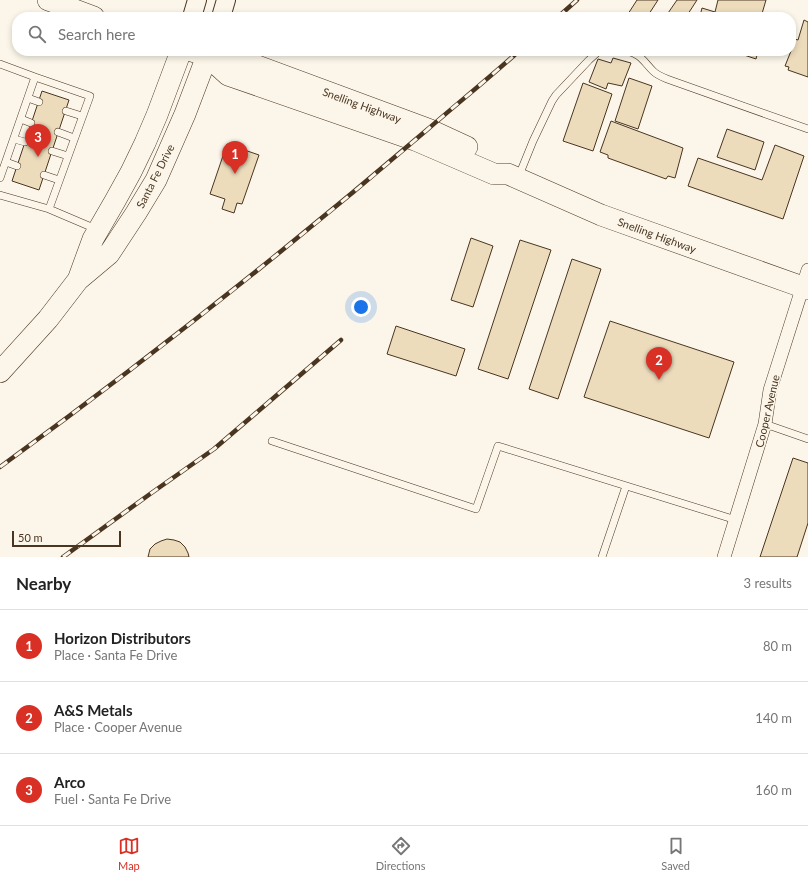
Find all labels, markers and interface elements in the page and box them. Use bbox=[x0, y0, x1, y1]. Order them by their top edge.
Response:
search box bbox=[12, 12, 796, 56]
icon: search bbox=[26, 23, 48, 45]
text: Search here bbox=[58, 25, 135, 43]
street label: Snelling Highway bbox=[321, 85, 403, 125]
pin: 3 bbox=[25, 124, 51, 157]
pin: 1 bbox=[222, 141, 248, 174]
street label: Santa Fe Drive bbox=[133, 142, 177, 210]
street label: Snelling Highway bbox=[616, 215, 698, 255]
your location bbox=[351, 297, 371, 317]
pin: 2 bbox=[646, 347, 672, 380]
street label: Cooper Avenue bbox=[752, 373, 782, 449]
scale bar bbox=[12, 529, 121, 548]
text: 50 m bbox=[18, 531, 43, 544]
text: Nearby bbox=[16, 573, 71, 594]
text: 3 results bbox=[744, 575, 792, 591]
text: Horizon Distributors bbox=[54, 629, 191, 647]
text: 1 bbox=[25, 638, 33, 654]
text: 80 m bbox=[763, 638, 792, 654]
text: Place · Santa Fe Drive bbox=[54, 647, 177, 663]
text: A&S Metals bbox=[54, 701, 133, 719]
text: 2 bbox=[25, 710, 33, 726]
text: 140 m bbox=[755, 710, 792, 726]
text: Place · Cooper Avenue bbox=[54, 719, 182, 735]
text: Arco bbox=[54, 773, 86, 791]
text: 3 bbox=[25, 782, 33, 798]
text: 160 m bbox=[755, 782, 792, 798]
text: Fuel · Santa Fe Drive bbox=[54, 791, 171, 807]
tab: Map bbox=[118, 835, 140, 872]
tab: Directions bbox=[376, 835, 425, 872]
tab: Saved bbox=[661, 835, 690, 872]

